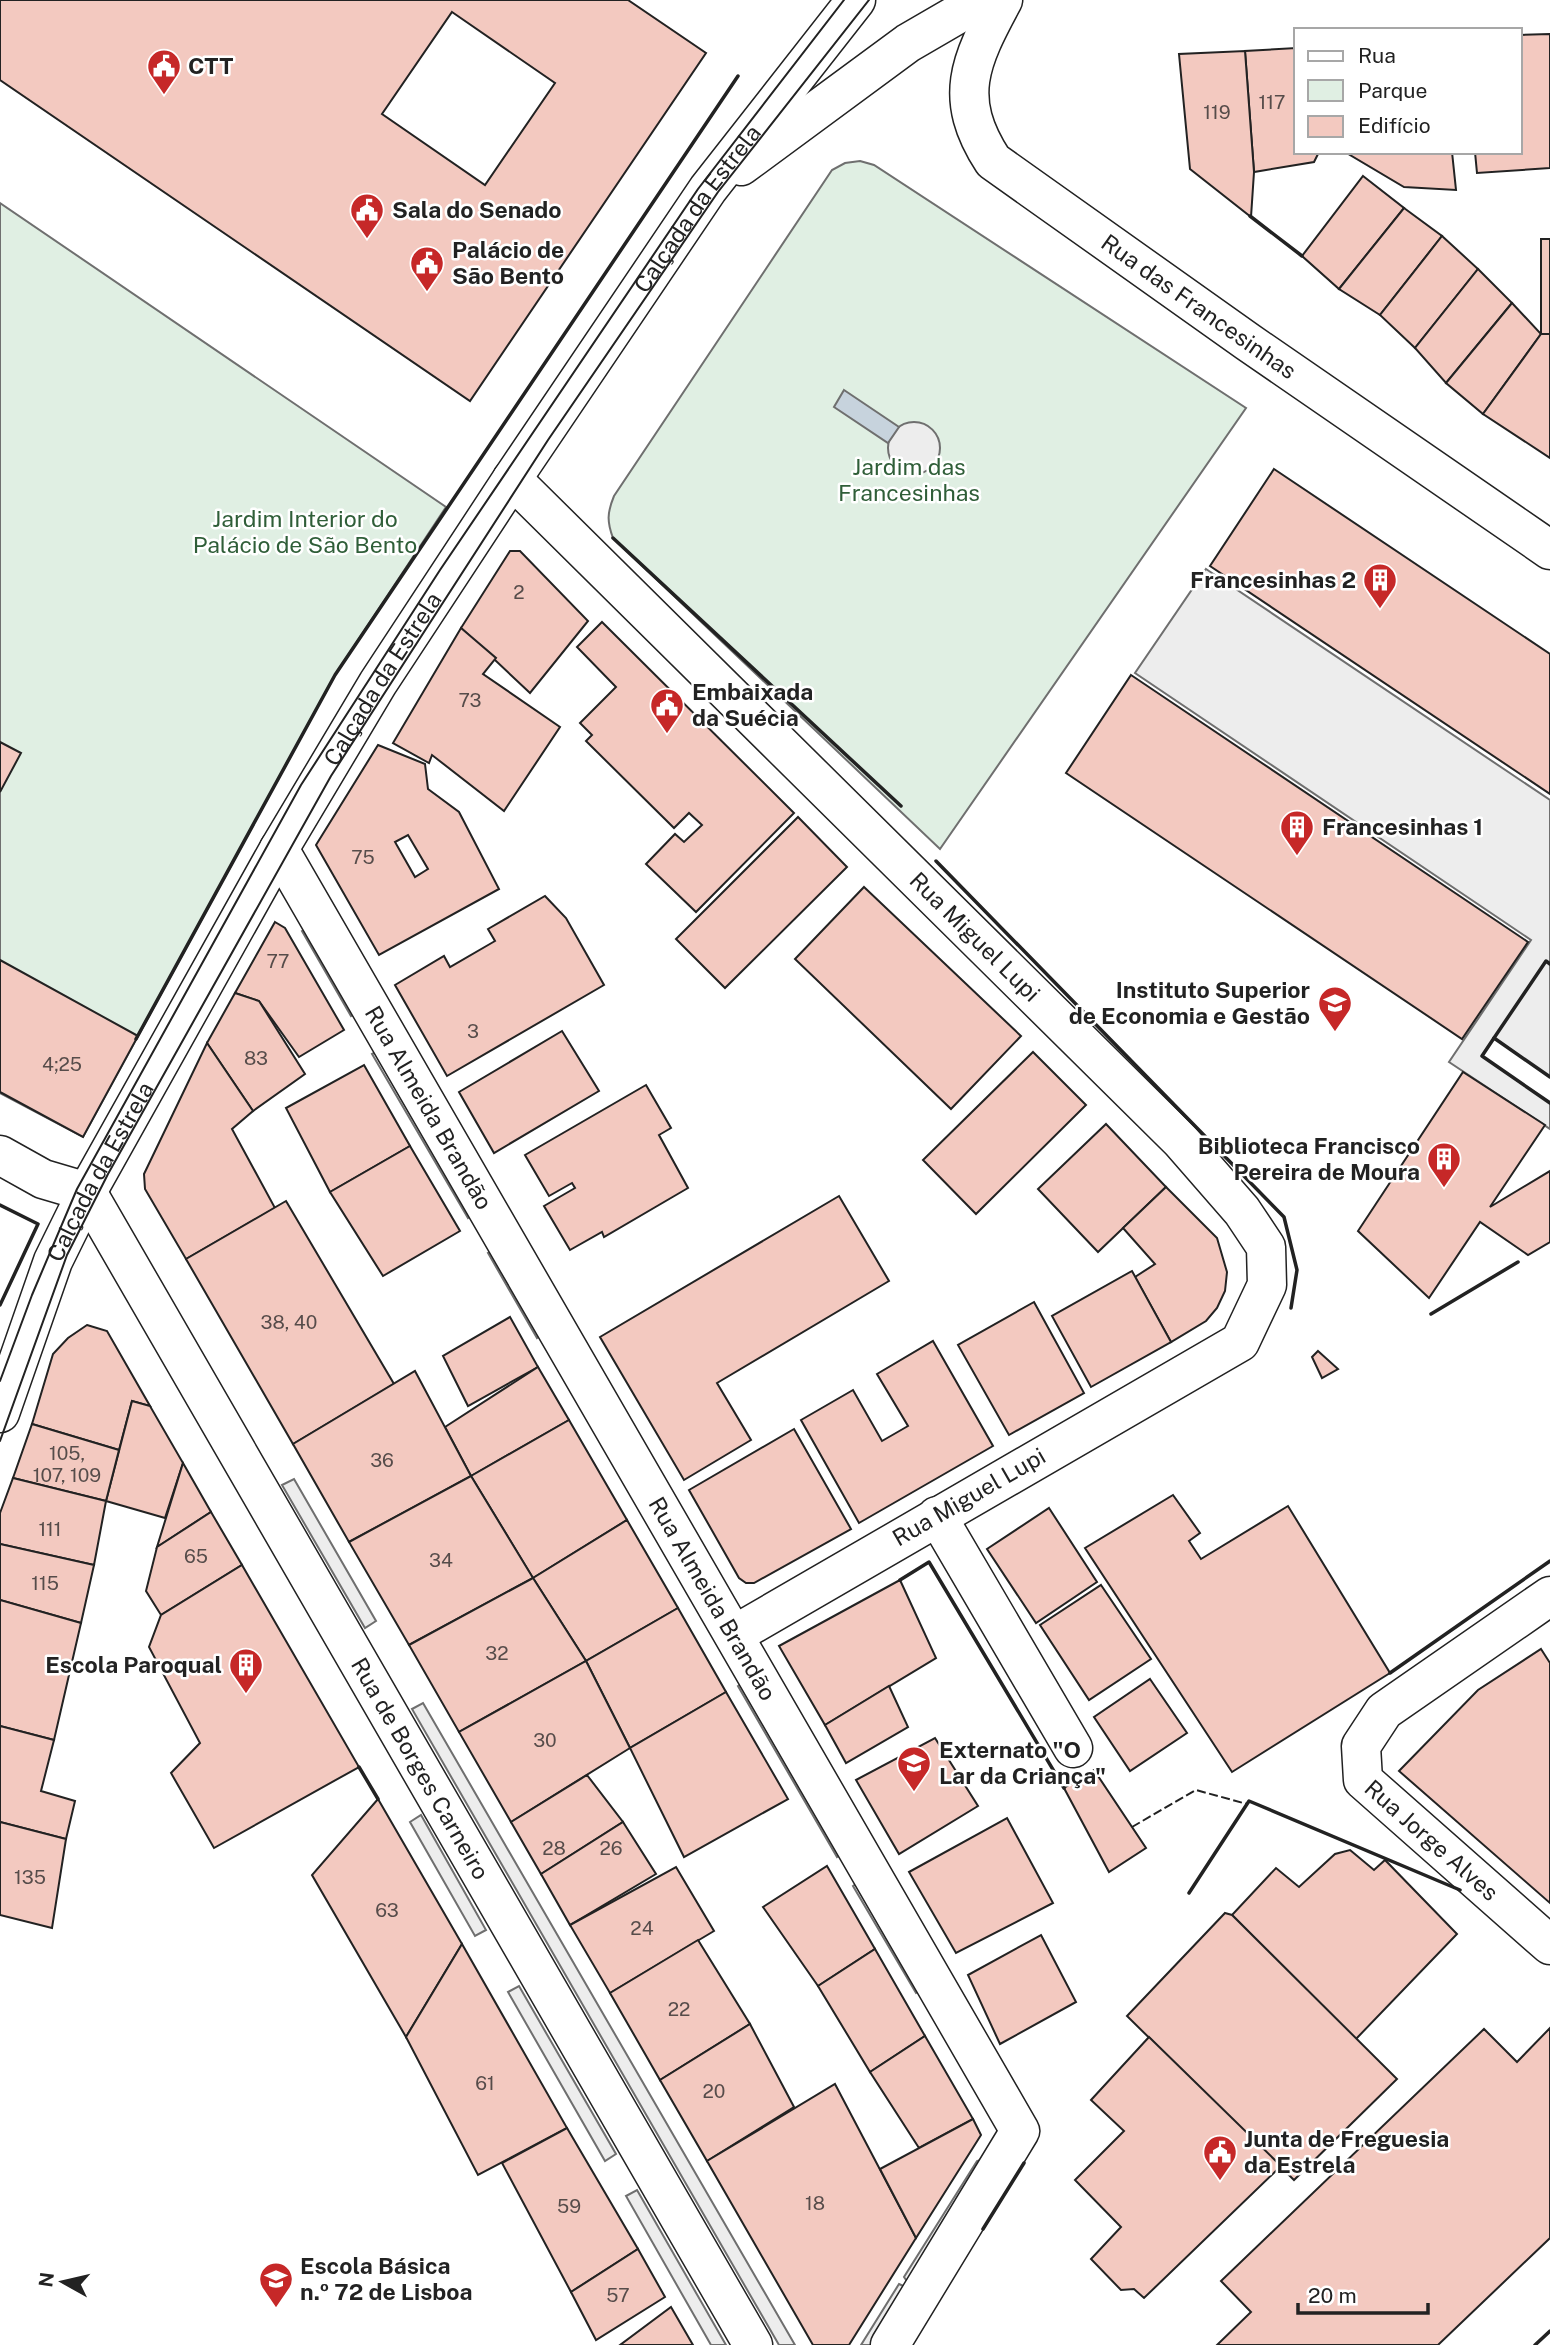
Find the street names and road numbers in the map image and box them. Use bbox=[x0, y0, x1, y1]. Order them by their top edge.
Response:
street label: Calçada da Estrela bbox=[628, 119, 766, 297]
street label: Rua das Francesinhas bbox=[1096, 228, 1302, 384]
street label: Calçada da Estrela bbox=[318, 587, 447, 770]
street label: Rua Miguel Lupi bbox=[904, 866, 1046, 1007]
street label: Rua Almeida Brandão bbox=[360, 1001, 498, 1214]
street label: Calçada da Estrela bbox=[41, 1077, 159, 1266]
street label: Rua Miguel Lupi bbox=[887, 1442, 1050, 1551]
street label: Rua Almeida Brandão bbox=[643, 1492, 782, 1705]
street label: Rua de Borges Carneiro bbox=[346, 1653, 495, 1884]
street label: Rua Jorge Alves bbox=[1359, 1774, 1504, 1906]

